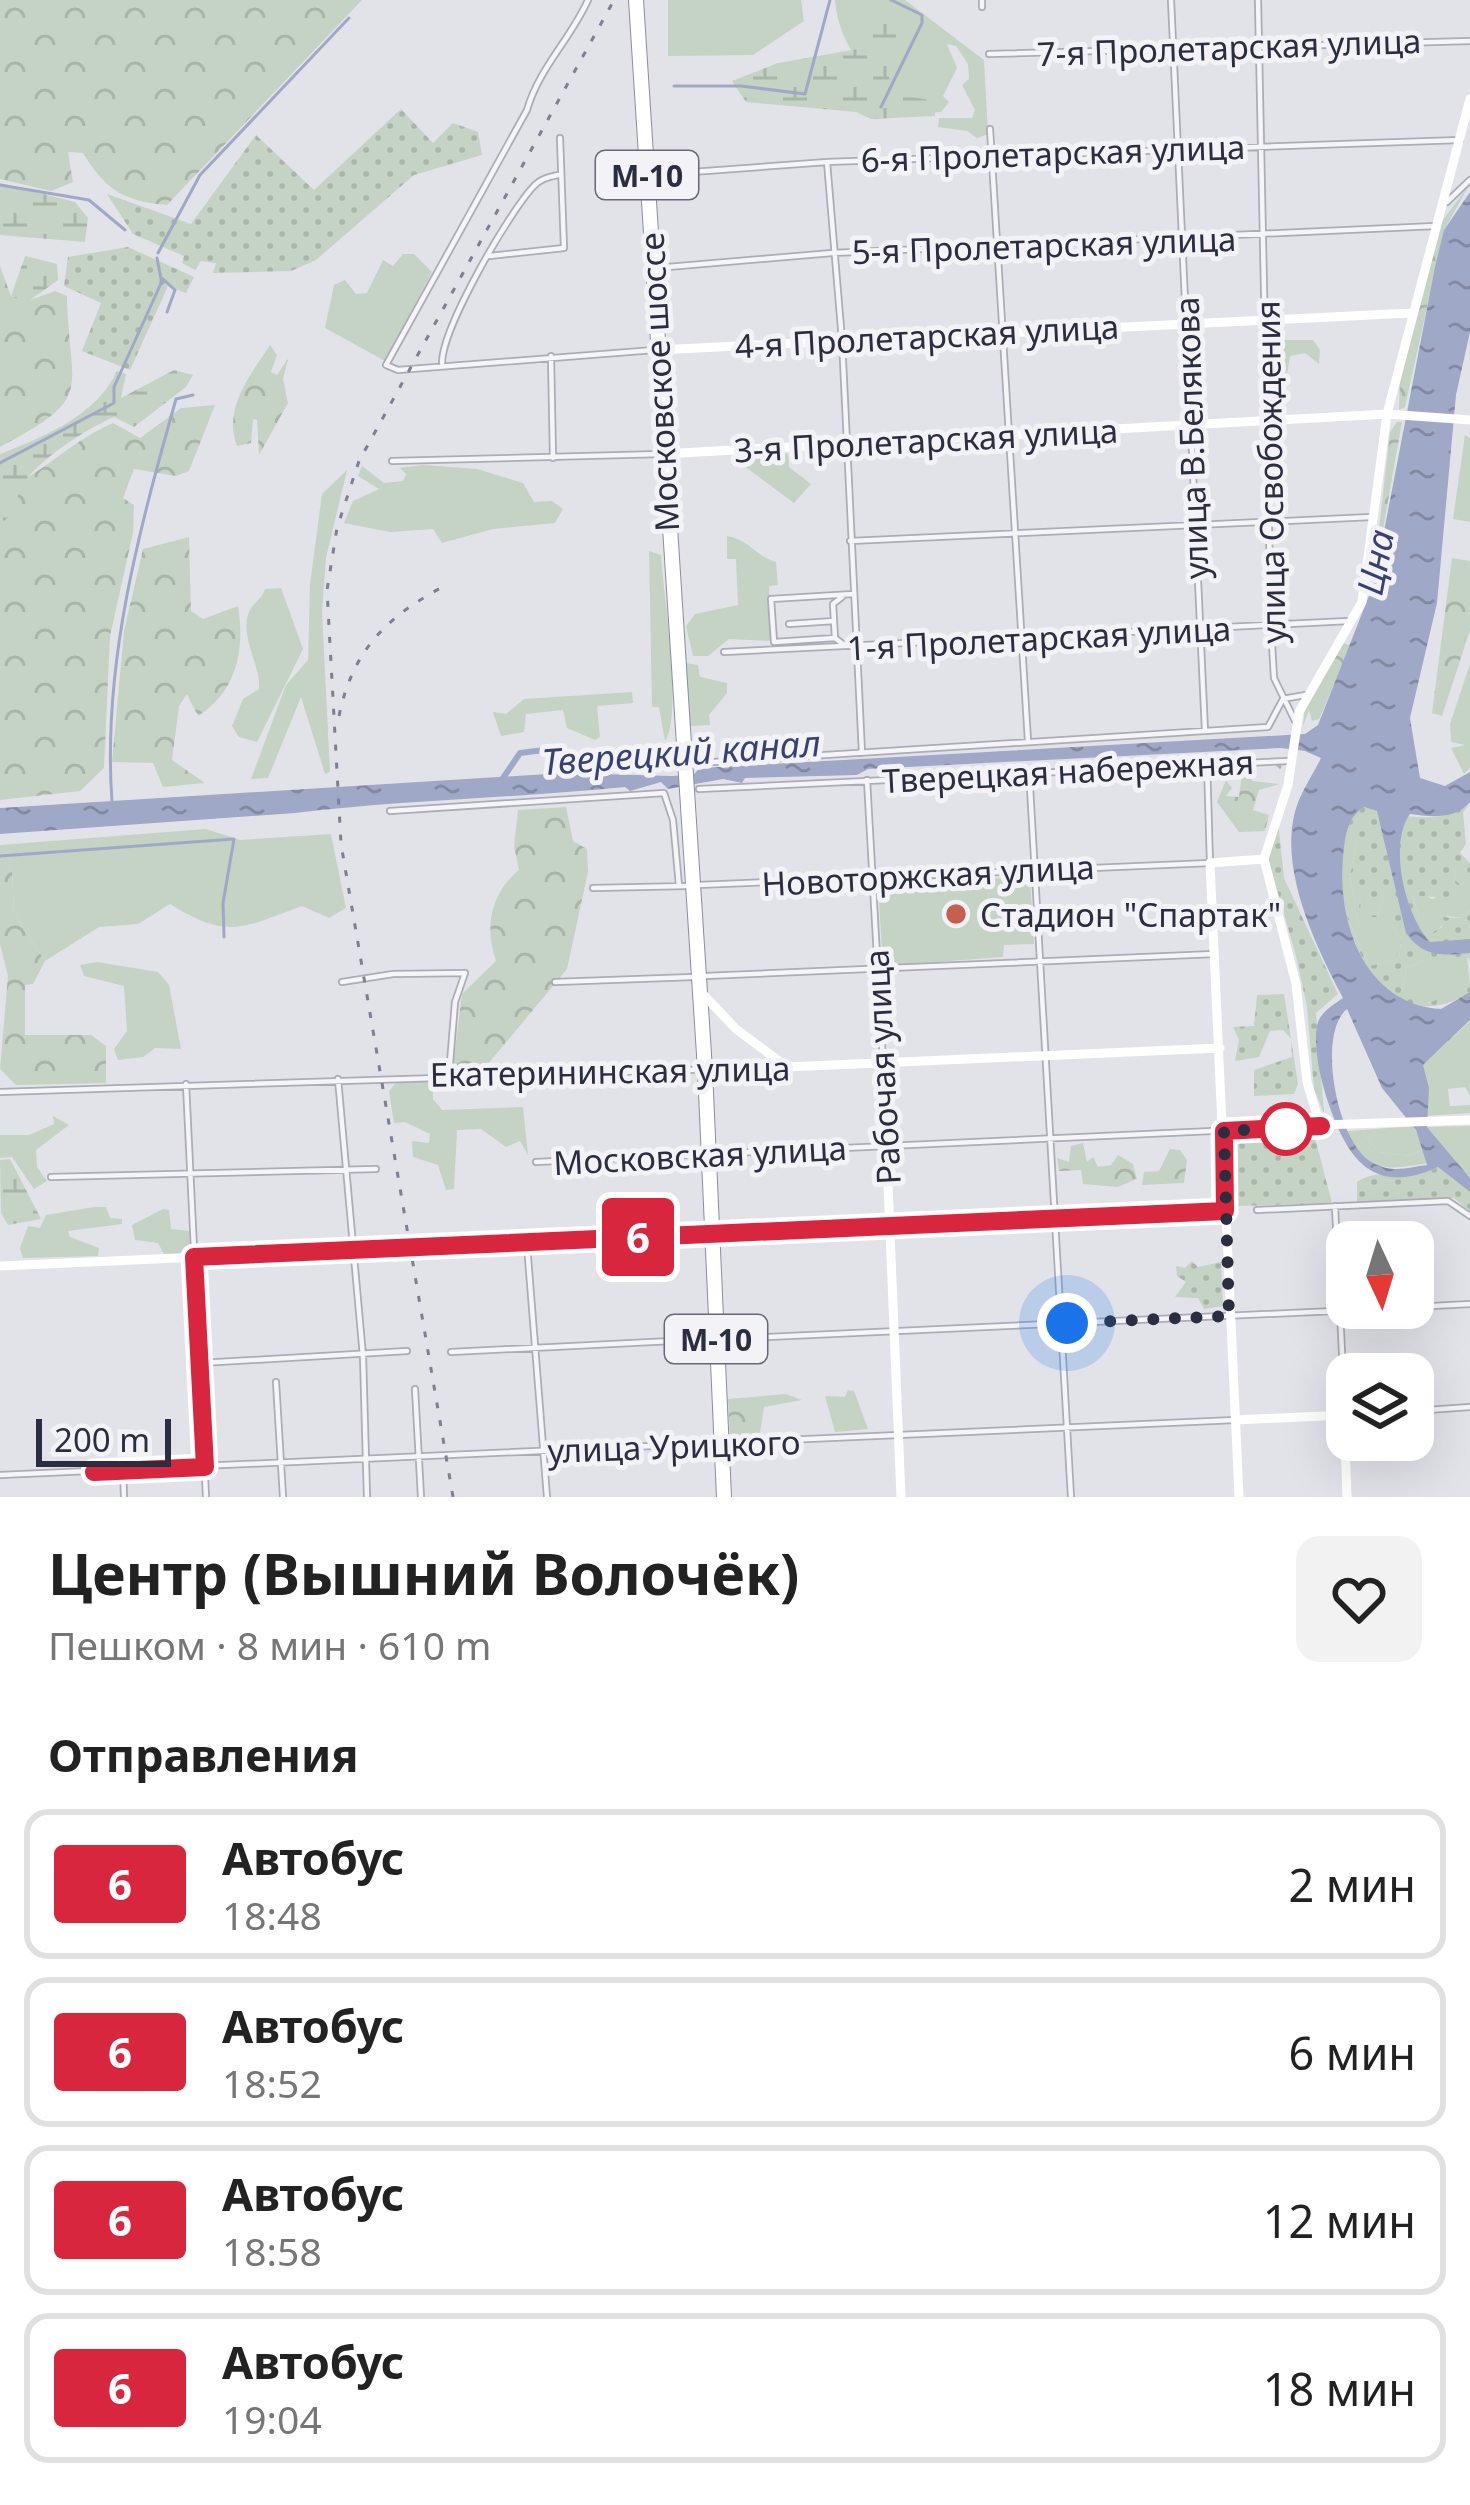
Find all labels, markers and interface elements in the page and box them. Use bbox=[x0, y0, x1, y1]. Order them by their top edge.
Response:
street label: 7-я Пролетарская улица bbox=[1036, 18, 1422, 76]
street label: 6-я Пролетарская улица bbox=[860, 124, 1246, 182]
road number: М-10 bbox=[596, 151, 698, 199]
street label: 5-я Пролетарская улица bbox=[851, 216, 1237, 274]
street label: Московское шоссе bbox=[629, 231, 689, 533]
street label: улица В.Белякова bbox=[1164, 296, 1218, 580]
street label: улица Освобождения bbox=[1245, 300, 1295, 644]
street label: 4-я Пролетарская улица bbox=[734, 303, 1120, 369]
street label: 3-я Пролетарская улица bbox=[733, 407, 1119, 473]
water label: Цна bbox=[1345, 525, 1405, 599]
street label: 1-я Пролетарская улица bbox=[846, 605, 1232, 671]
water label: Тверецкий канал bbox=[540, 718, 822, 786]
street label: Тверецкая набережная bbox=[881, 739, 1255, 803]
street label: Новоторжская улица bbox=[761, 844, 1095, 906]
place label: Стадион "Спартак" bbox=[980, 892, 1281, 937]
marker: Стадион "Спартак" bbox=[943, 901, 969, 927]
street label: Рабочая улица bbox=[853, 948, 911, 1186]
street label: Екатерининская улица bbox=[429, 1045, 791, 1097]
unlabelled marker bbox=[1261, 1104, 1311, 1154]
street label: Московская улица bbox=[552, 1125, 848, 1185]
line badge: 6 bbox=[599, 1198, 677, 1276]
text: 6 bbox=[626, 1208, 650, 1265]
north arrow bbox=[1326, 1221, 1434, 1329]
map controls bbox=[1326, 1221, 1434, 1461]
your location bbox=[1037, 1293, 1097, 1353]
road number: М-10 bbox=[665, 1315, 767, 1363]
button: layers bbox=[1326, 1353, 1434, 1461]
scale bar bbox=[36, 1413, 171, 1466]
text: 200 m bbox=[54, 1417, 150, 1462]
street label: улица Урицкого bbox=[547, 1419, 801, 1473]
text: Центр (Вышний Волочёк) bbox=[48, 1534, 799, 1612]
button: heart bbox=[1296, 1536, 1422, 1662]
text: Пешком · 8 мин · 610 m bbox=[48, 1618, 492, 1671]
text: Отправления bbox=[48, 1724, 359, 1785]
text: Автобус bbox=[222, 1827, 404, 1888]
text: 2 мин bbox=[1288, 1854, 1416, 1915]
text: 6 bbox=[108, 1855, 132, 1912]
text: 18:48 bbox=[222, 1888, 322, 1941]
text: Автобус bbox=[222, 1995, 404, 2056]
text: 6 мин bbox=[1288, 2022, 1416, 2083]
text: 6 bbox=[108, 2023, 132, 2080]
text: 18:52 bbox=[222, 2056, 322, 2109]
text: Автобус bbox=[222, 2163, 404, 2224]
text: 12 мин bbox=[1263, 2190, 1416, 2251]
text: 6 bbox=[108, 2191, 132, 2248]
text: 18:58 bbox=[222, 2224, 322, 2277]
text: Автобус bbox=[222, 2331, 404, 2392]
text: 18 мин bbox=[1263, 2358, 1416, 2419]
text: 6 bbox=[108, 2359, 132, 2416]
text: 19:04 bbox=[222, 2392, 322, 2445]

